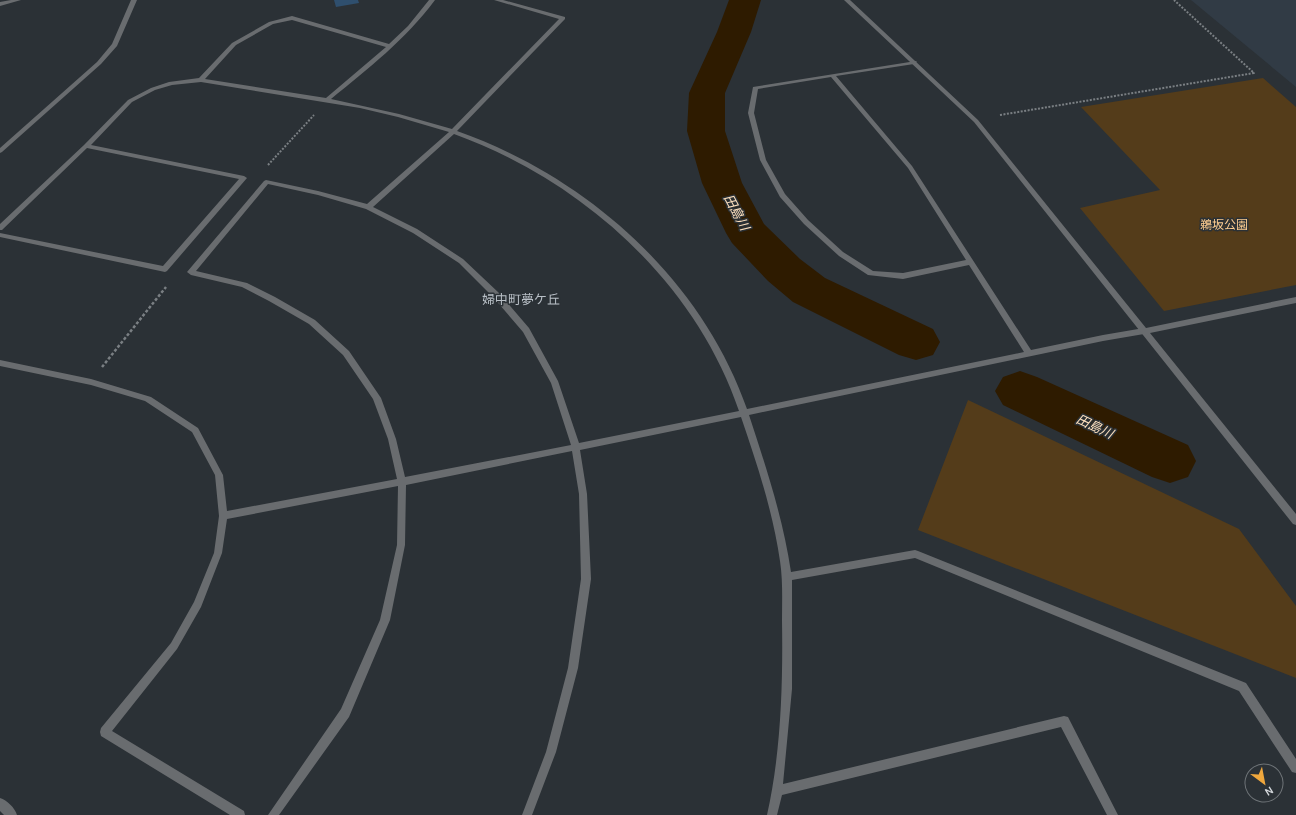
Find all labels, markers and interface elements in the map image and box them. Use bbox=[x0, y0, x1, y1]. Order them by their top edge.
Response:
water label: 田島川 bbox=[721, 191, 753, 235]
park label: 鵜坂公園 bbox=[1200, 218, 1248, 232]
district label: 婦中町夢ケ丘 bbox=[482, 292, 560, 307]
water label: 田島川 bbox=[1074, 411, 1117, 442]
north arrow bbox=[1244, 763, 1284, 803]
text: N bbox=[1262, 783, 1276, 799]

